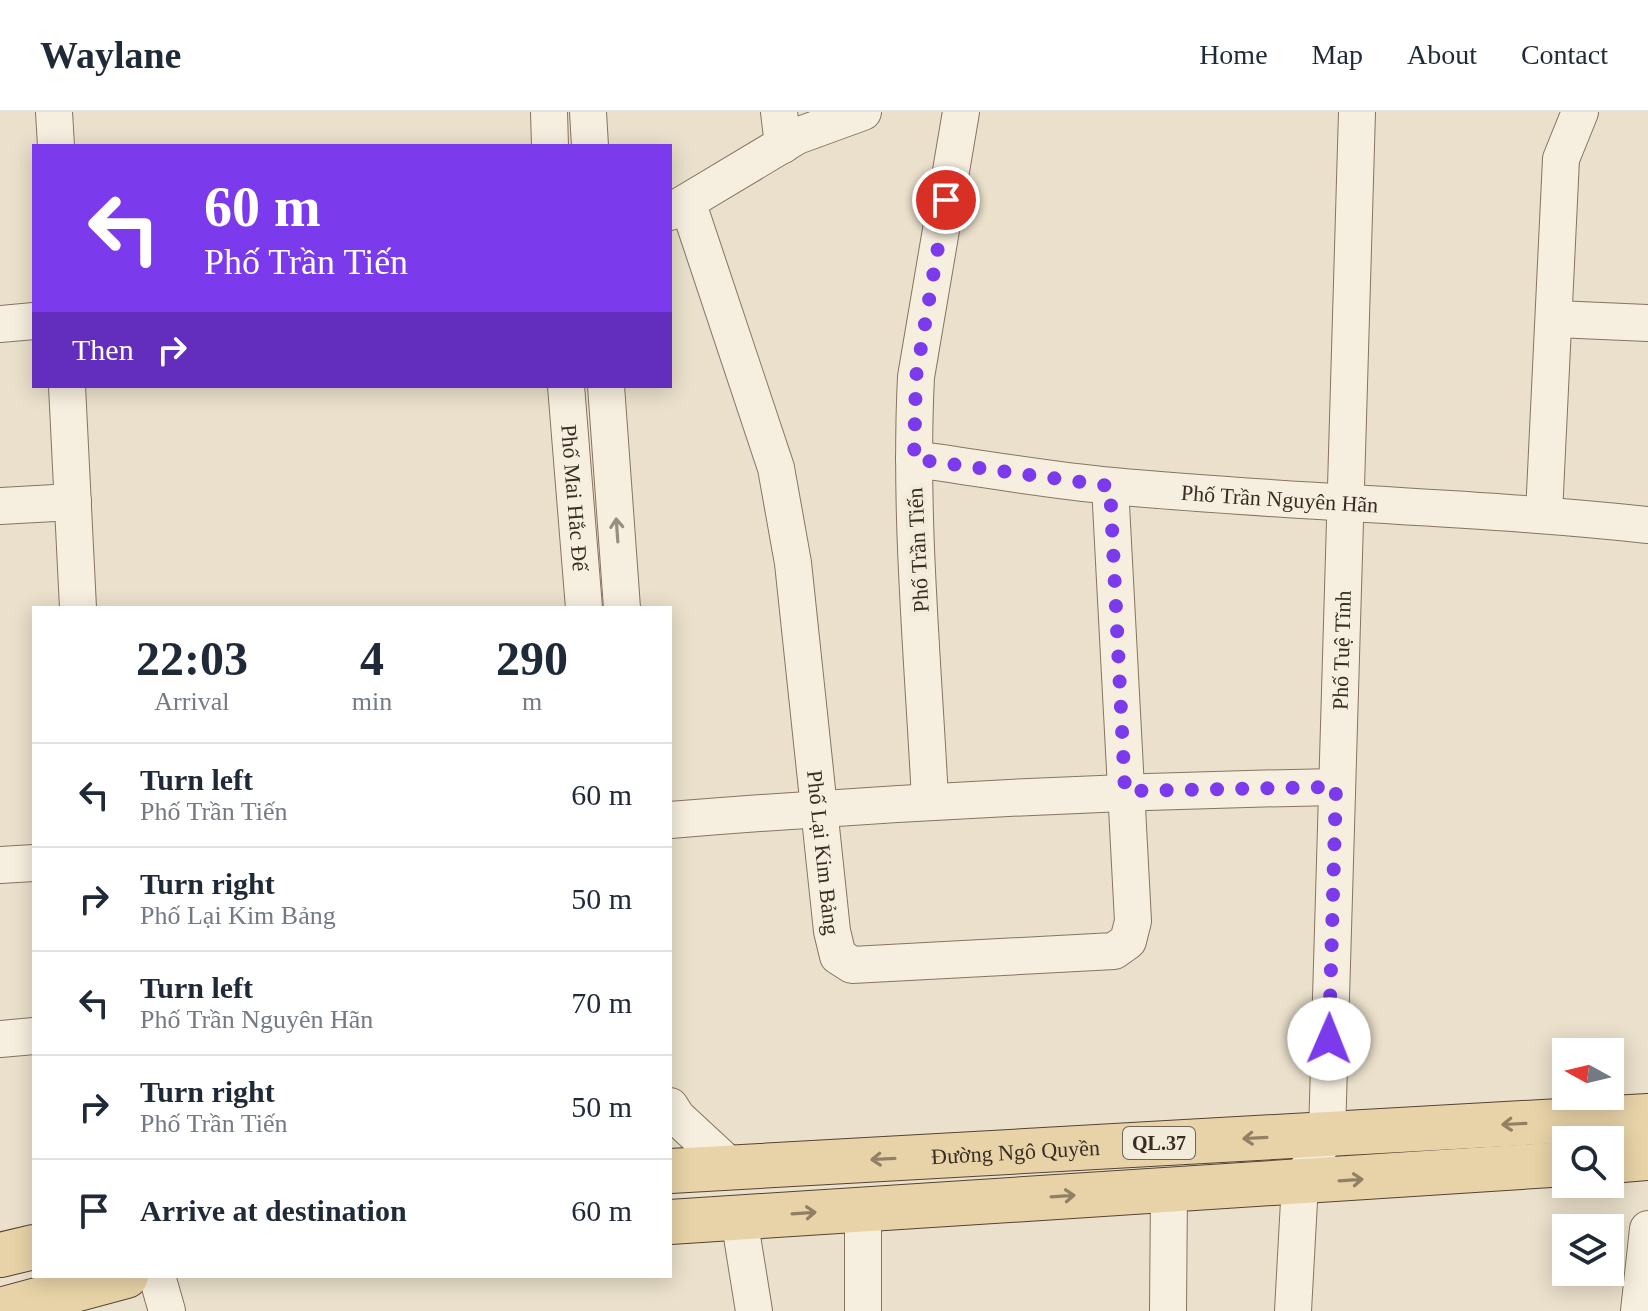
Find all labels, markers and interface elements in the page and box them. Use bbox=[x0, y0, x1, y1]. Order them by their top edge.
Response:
text: Waylane bbox=[40, 34, 181, 76]
text: Home bbox=[1199, 39, 1268, 70]
text: Map bbox=[1312, 39, 1363, 70]
text: About bbox=[1407, 39, 1477, 70]
text: Contact bbox=[1521, 39, 1608, 70]
pin bbox=[912, 166, 980, 234]
icon: left bbox=[72, 176, 176, 280]
text: 60 m bbox=[204, 176, 321, 238]
icon: arrive bbox=[924, 178, 968, 222]
text: Phố Trần Tiến bbox=[204, 242, 408, 282]
icon: right bbox=[150, 328, 194, 372]
text: Then bbox=[72, 333, 134, 366]
street label: Phố Mai Hắc Đế bbox=[557, 423, 594, 573]
street label: Phố Trần Nguyên Hãn bbox=[1180, 479, 1379, 517]
street label: Phố Trần Tiến bbox=[902, 487, 934, 613]
one-way arrow bbox=[609, 517, 624, 544]
street label: Phố Tuệ Tĩnh bbox=[1327, 590, 1355, 710]
text: 22:03 bbox=[136, 632, 248, 685]
text: 4 bbox=[360, 632, 384, 685]
text: 290 bbox=[496, 632, 568, 685]
text: Arrival bbox=[154, 687, 229, 716]
text: min bbox=[352, 687, 392, 716]
text: m bbox=[522, 687, 542, 716]
text: Turn left bbox=[140, 763, 253, 796]
street label: Phố Lại Kim Bảng bbox=[803, 769, 845, 936]
icon: left bbox=[72, 773, 116, 817]
text: 60 m bbox=[571, 778, 632, 811]
text: Phố Trần Tiến bbox=[140, 797, 287, 826]
text: Turn right bbox=[140, 867, 275, 900]
icon: right bbox=[72, 877, 116, 921]
text: 50 m bbox=[571, 882, 632, 915]
text: Phố Lại Kim Bảng bbox=[140, 901, 336, 930]
text: Turn left bbox=[140, 971, 253, 1004]
icon: left bbox=[72, 981, 116, 1025]
text: 70 m bbox=[571, 986, 632, 1019]
position arrow bbox=[1287, 997, 1371, 1081]
text: Phố Trần Nguyên Hãn bbox=[140, 1005, 373, 1034]
north arrow bbox=[1552, 1038, 1624, 1110]
map controls bbox=[1552, 1038, 1624, 1286]
text: Turn right bbox=[140, 1075, 275, 1108]
icon: right bbox=[72, 1085, 116, 1129]
text: 50 m bbox=[571, 1090, 632, 1123]
text: Phố Trần Tiến bbox=[140, 1109, 287, 1138]
one-way arrow bbox=[1501, 1116, 1528, 1131]
button: search bbox=[1552, 1126, 1624, 1198]
road number: QL.37 bbox=[1123, 1127, 1195, 1159]
one-way arrow bbox=[1242, 1131, 1269, 1146]
street label: Đường Ngô Quyền bbox=[930, 1134, 1101, 1169]
one-way arrow bbox=[870, 1152, 897, 1167]
one-way arrow bbox=[1337, 1172, 1364, 1187]
one-way arrow bbox=[1049, 1188, 1076, 1203]
icon: arrive bbox=[72, 1189, 116, 1233]
text: Arrive at destination bbox=[140, 1194, 407, 1227]
text: 60 m bbox=[571, 1194, 632, 1227]
one-way arrow bbox=[790, 1206, 817, 1221]
button: layers bbox=[1552, 1214, 1624, 1286]

